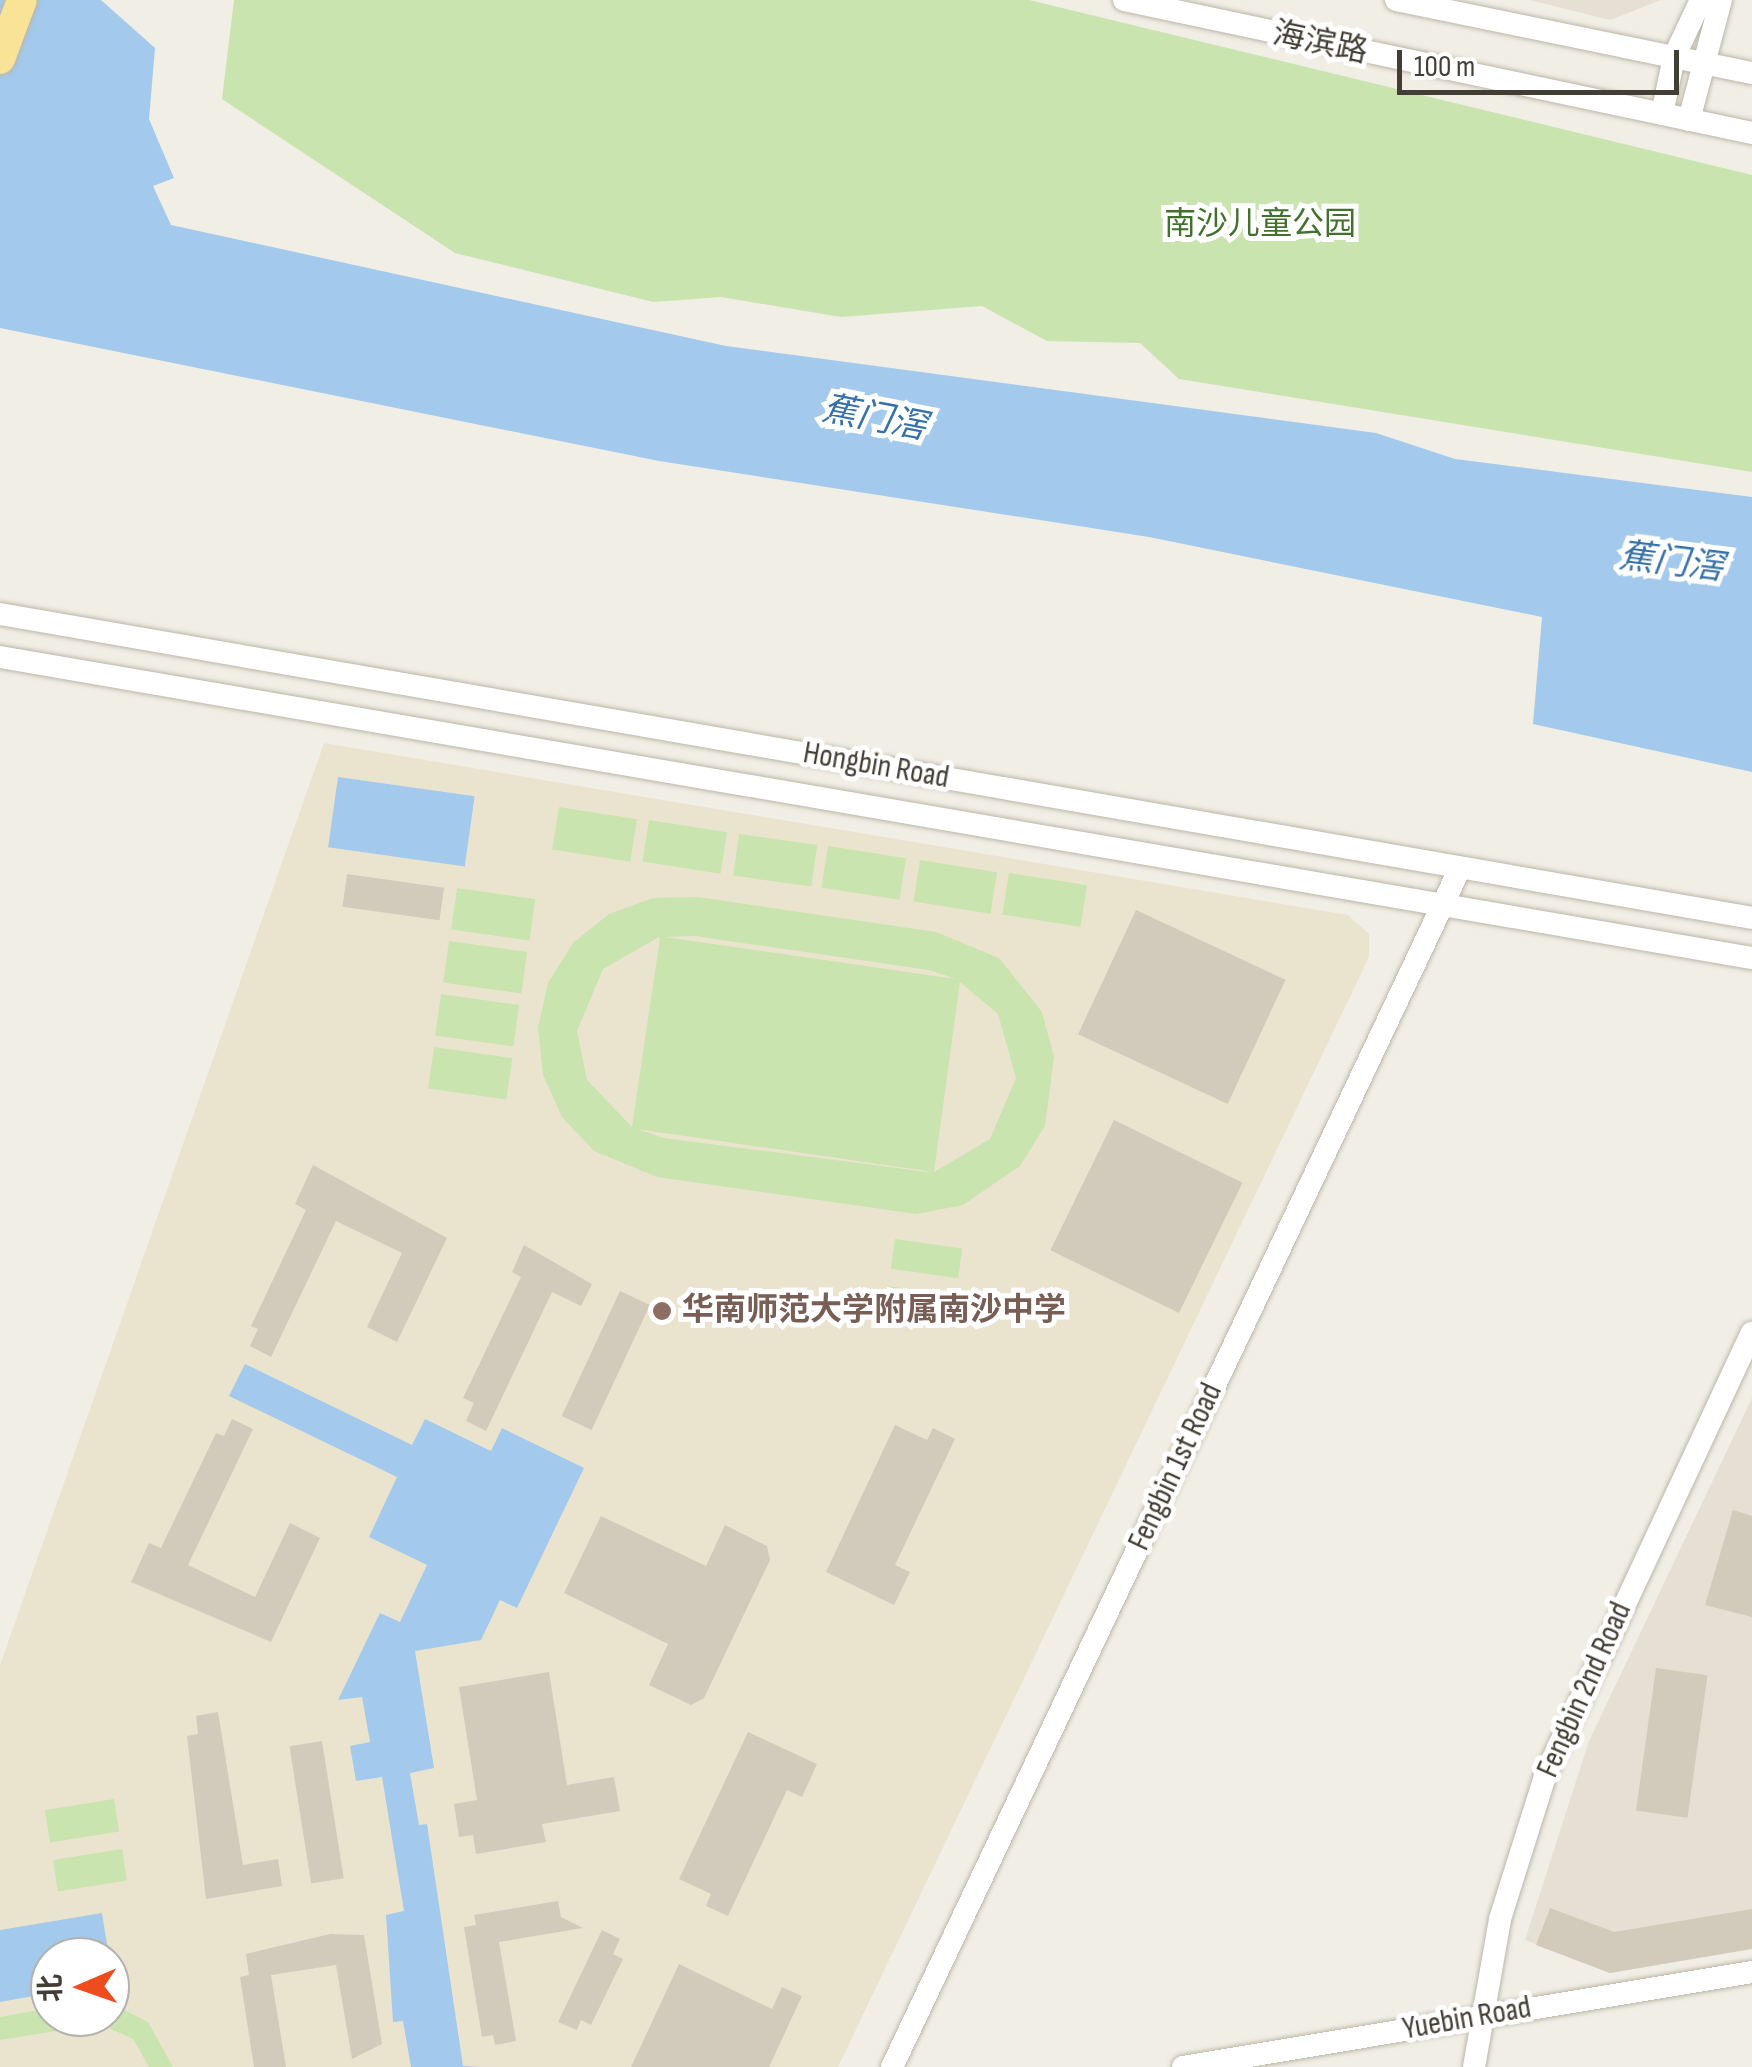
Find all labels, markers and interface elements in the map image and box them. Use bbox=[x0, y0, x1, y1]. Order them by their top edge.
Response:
street label: 海滨路 bbox=[1269, 15, 1371, 73]
scale bar bbox=[1402, 30, 1684, 92]
text: 100 m bbox=[1414, 49, 1475, 85]
park label: 南沙儿童公园 bbox=[1164, 206, 1356, 244]
water label: 蕉门滘 bbox=[818, 388, 930, 450]
water label: 蕉门滘 bbox=[1616, 536, 1726, 590]
street label: Hongbin Road bbox=[800, 734, 952, 798]
place label: 华南师范大学附属南沙中学 bbox=[682, 1292, 1066, 1330]
marker: 华南师范大学附属南沙中学 bbox=[651, 1300, 673, 1322]
street label: Fengbin 1st Road bbox=[1121, 1377, 1231, 1557]
street label: Fengbin 2nd Road bbox=[1529, 1596, 1641, 1784]
north arrow bbox=[30, 1937, 130, 2037]
text: 北 bbox=[35, 1973, 68, 2003]
street label: Yuebin Road bbox=[1400, 1989, 1534, 2049]

